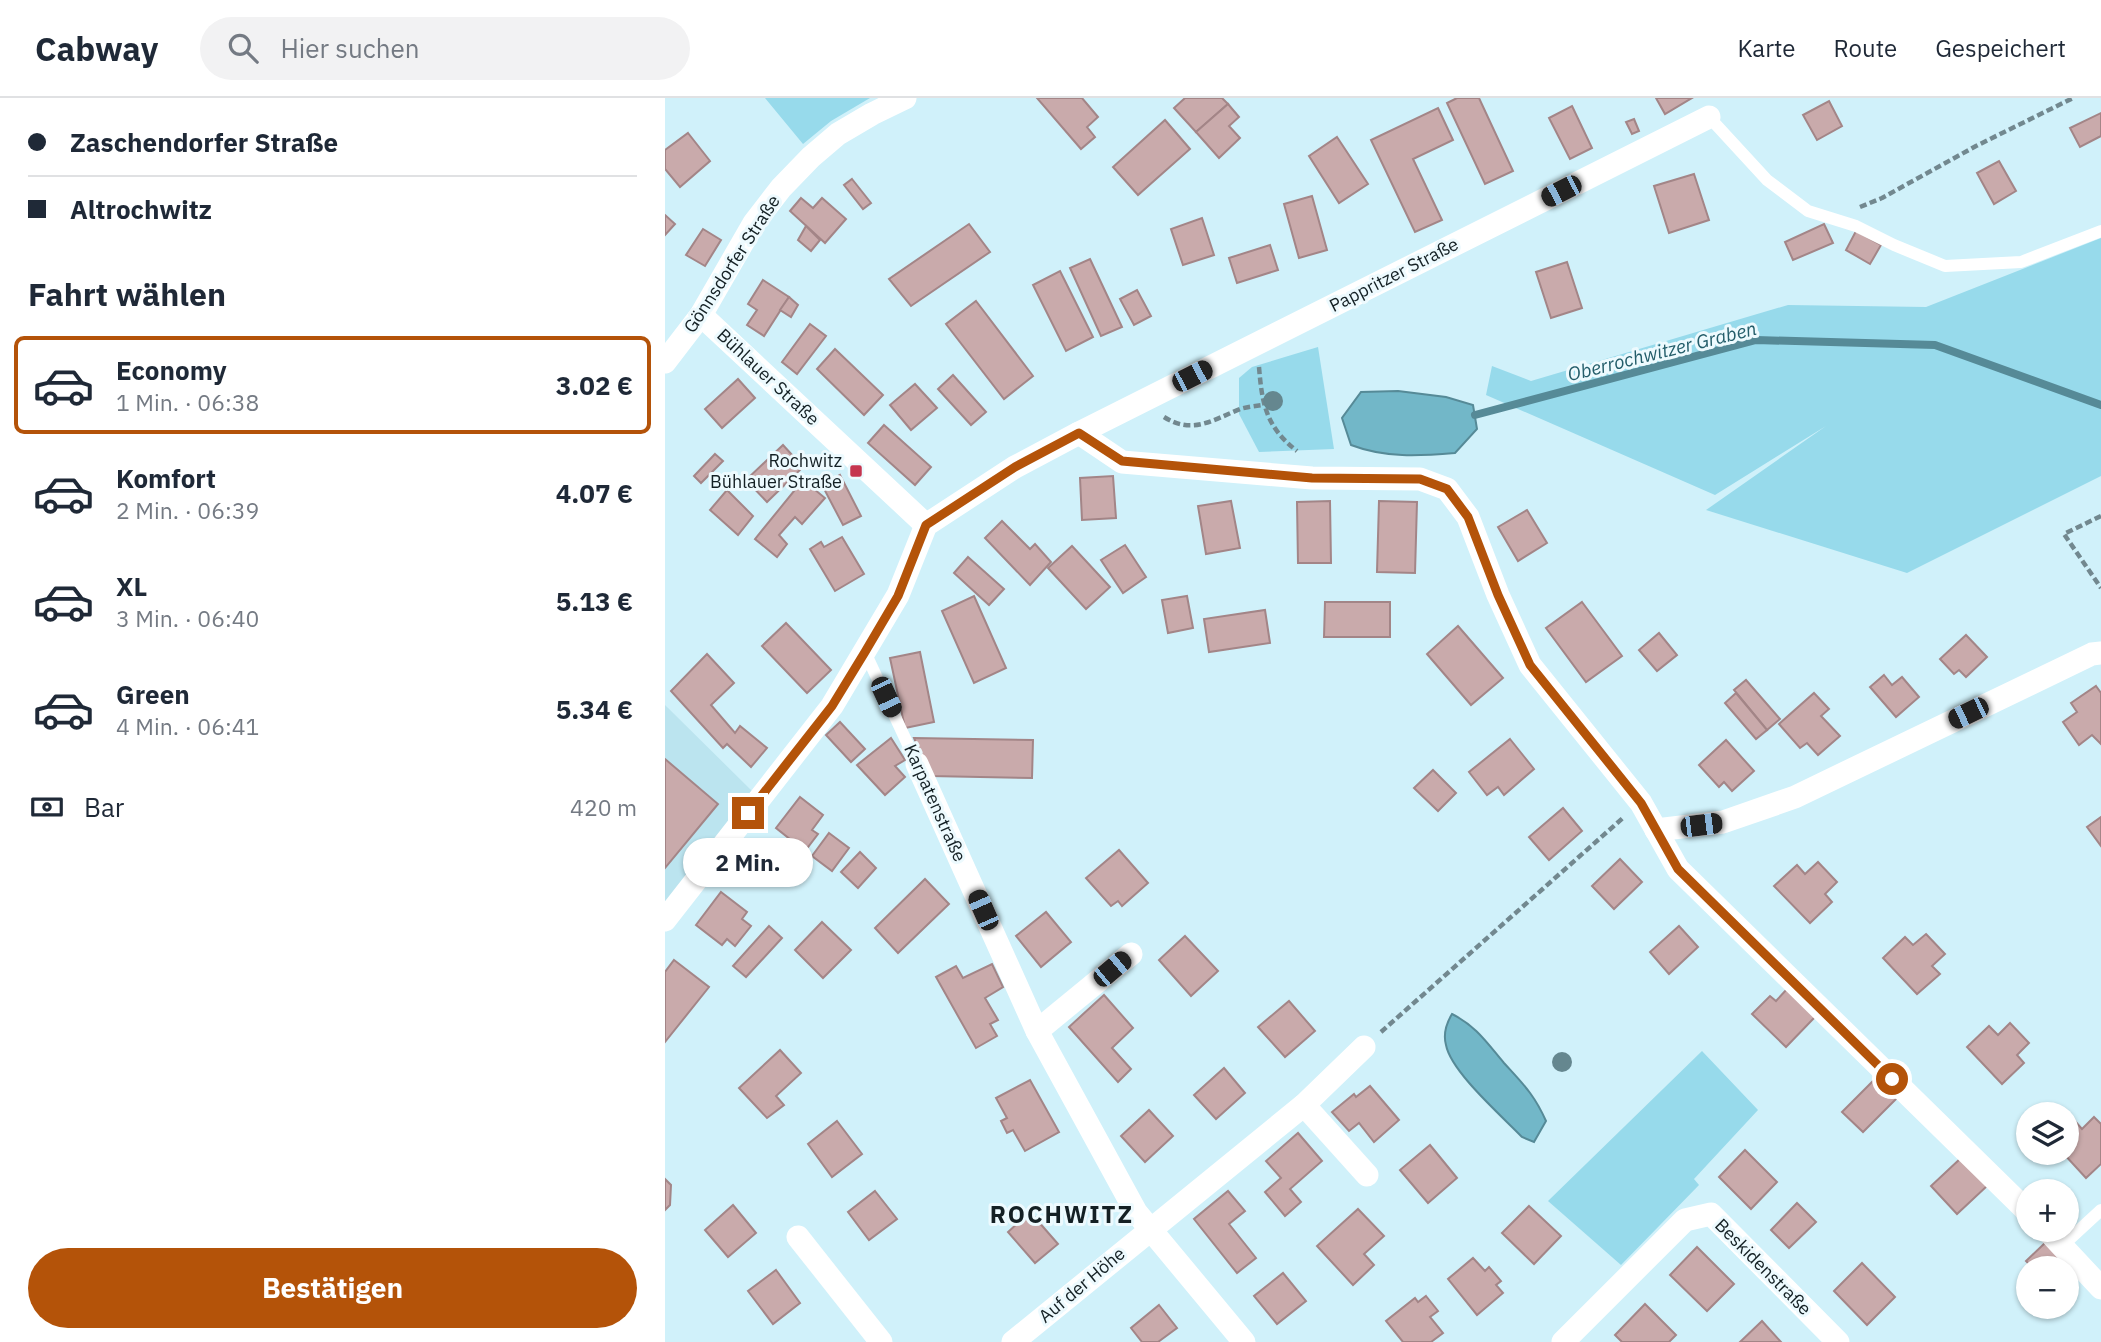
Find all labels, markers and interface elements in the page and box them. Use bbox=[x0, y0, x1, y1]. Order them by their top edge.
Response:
search box bbox=[200, 17, 690, 80]
text: Cabway bbox=[35, 27, 158, 70]
icon: search bbox=[224, 29, 262, 67]
text: Hier suchen bbox=[280, 31, 420, 65]
text: Karte bbox=[1737, 32, 1796, 64]
text: Route bbox=[1834, 32, 1897, 64]
text: Gespeichert bbox=[1935, 32, 2066, 64]
text: Zaschendorfer Straße bbox=[70, 125, 338, 159]
car bbox=[1538, 172, 1585, 210]
street label: Gönnsdorfer Straße bbox=[678, 190, 785, 337]
text: Altrochwitz bbox=[70, 192, 212, 226]
street label: Pappritzer Straße bbox=[1325, 232, 1462, 317]
text: Fahrt wählen bbox=[28, 273, 226, 315]
water label: Oberrochwitzer Graben bbox=[1565, 316, 1759, 386]
street label: Bühlauer Straße bbox=[712, 323, 825, 430]
text: Economy bbox=[116, 353, 227, 387]
icon: car bbox=[32, 354, 95, 417]
car bbox=[1169, 357, 1216, 395]
text: 3.02 € bbox=[556, 368, 633, 402]
text: 1 Min. · 06:38 bbox=[116, 387, 259, 417]
place label: Rochwitz Bühlauer Straße bbox=[710, 449, 842, 493]
text: Komfort bbox=[116, 461, 216, 495]
icon: car bbox=[32, 462, 95, 525]
marker: Rochwitz Bühlauer Straße bbox=[848, 463, 864, 479]
text: 4.07 € bbox=[556, 476, 633, 510]
text: 2 Min. · 06:39 bbox=[116, 495, 259, 525]
text: XL bbox=[116, 569, 147, 603]
icon: car bbox=[32, 570, 95, 633]
text: 5.13 € bbox=[556, 584, 633, 618]
text: 3 Min. · 06:40 bbox=[116, 603, 259, 633]
car bbox=[868, 674, 905, 720]
text: Green bbox=[116, 677, 190, 711]
icon: car bbox=[32, 678, 95, 741]
text: 5.34 € bbox=[556, 692, 633, 726]
car bbox=[1945, 694, 1992, 732]
text: 4 Min. · 06:41 bbox=[116, 711, 259, 741]
street label: Karpatenstraße bbox=[899, 740, 972, 865]
icon: cash bbox=[28, 788, 66, 826]
text: Bar bbox=[84, 790, 124, 824]
text: 420 m bbox=[570, 792, 637, 822]
route end bbox=[732, 797, 764, 829]
car bbox=[1679, 812, 1724, 838]
callout: 2 Min. bbox=[683, 838, 813, 886]
text: 2 Min. bbox=[715, 847, 781, 877]
car bbox=[965, 887, 1002, 933]
car bbox=[1090, 947, 1135, 991]
route start bbox=[1876, 1063, 1908, 1095]
map controls bbox=[2016, 1102, 2079, 1319]
button: layers bbox=[2016, 1102, 2079, 1165]
button: + bbox=[2016, 1179, 2079, 1242]
district label: ROCHWITZ bbox=[990, 1198, 1134, 1230]
street label: Beskidenstraße bbox=[1710, 1213, 1817, 1320]
street label: Auf der Höhe bbox=[1034, 1242, 1130, 1327]
button: Bestätigen bbox=[28, 1248, 637, 1328]
button: − bbox=[2016, 1256, 2079, 1319]

